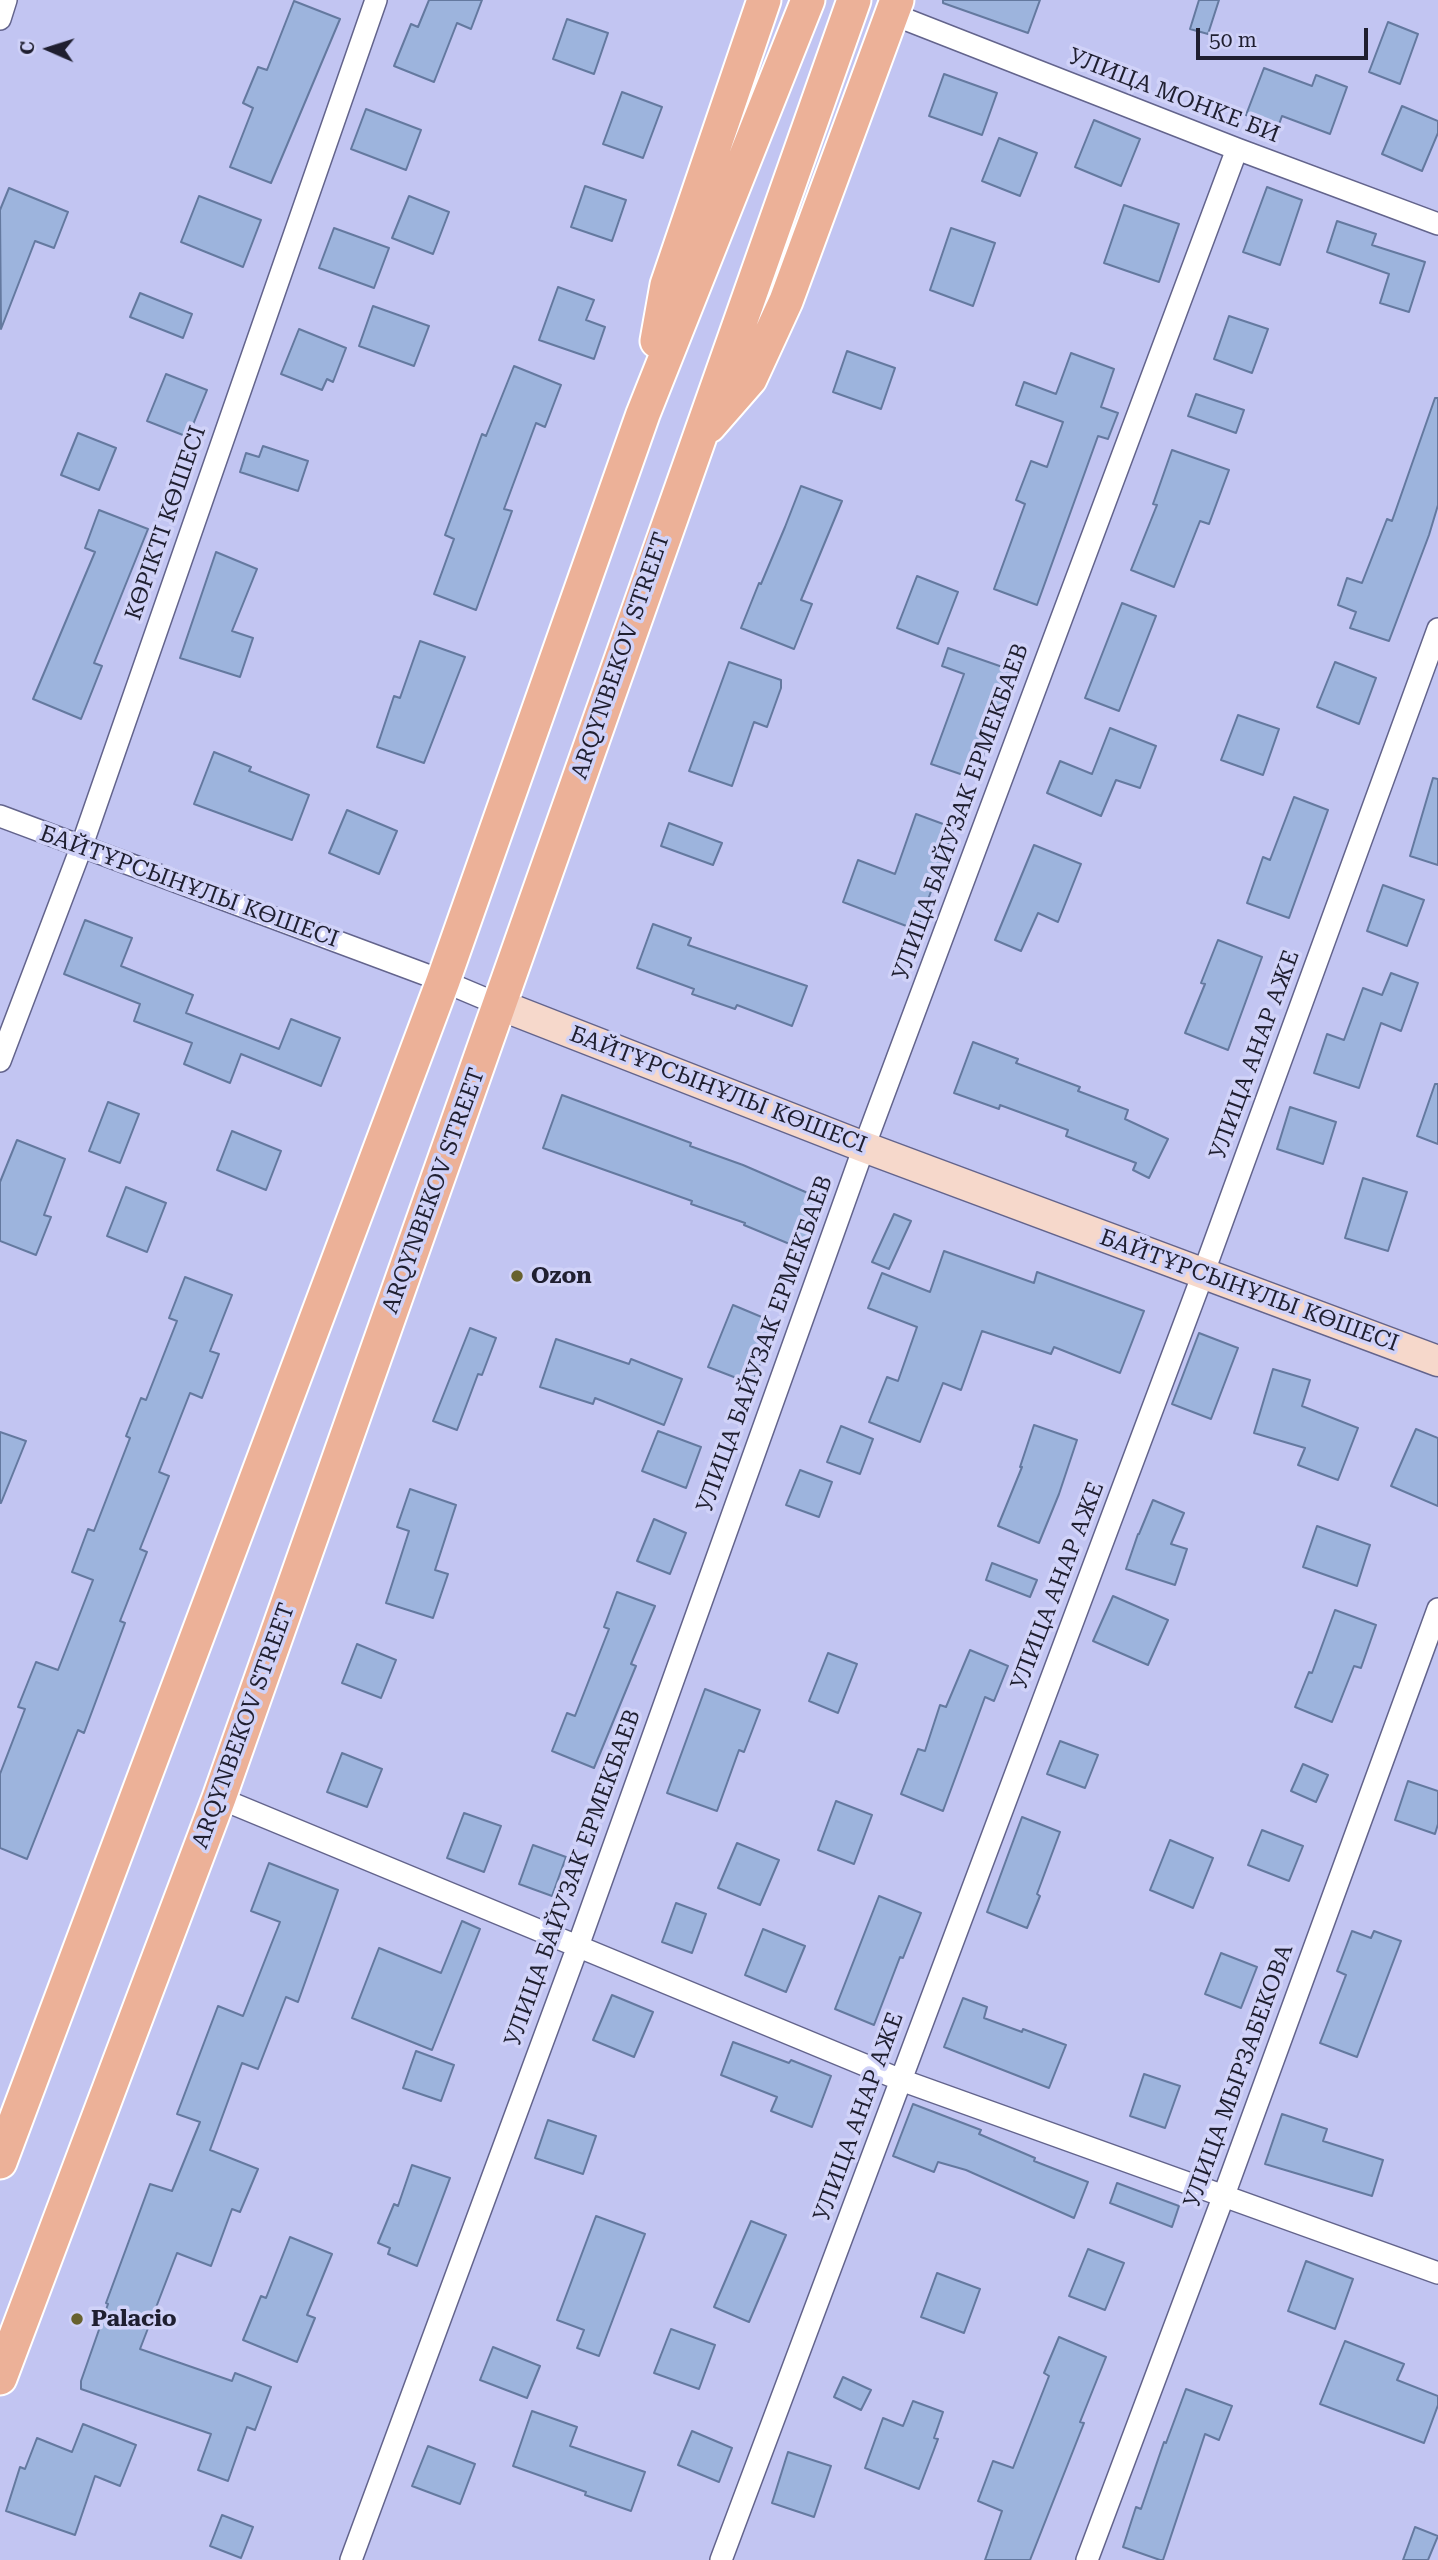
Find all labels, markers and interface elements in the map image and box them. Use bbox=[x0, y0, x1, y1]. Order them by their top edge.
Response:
north arrow bbox=[14, 14, 84, 84]
scale bar bbox=[1200, 14, 1372, 58]
text: 50 m bbox=[1209, 28, 1257, 52]
text: С bbox=[16, 41, 39, 55]
street label: УЛИЦА МОНКЕ БИ bbox=[1064, 43, 1284, 149]
street label: КӨРІКТІ КӨШЕСІ bbox=[120, 422, 212, 624]
street label: ARQYNBEKOV STREET bbox=[566, 529, 676, 783]
street label: УЛИЦА БАЙУЗАК ЕРМЕКБАЕВ bbox=[887, 640, 1035, 984]
street label: БАЙТҰРСЫНҰЛЫ КӨШЕСІ bbox=[36, 820, 342, 954]
street label: УЛИЦА АНАР АЖЕ bbox=[1204, 947, 1306, 1163]
street label: БАЙТҰРСЫНҰЛЫ КӨШЕСІ bbox=[566, 1021, 870, 1159]
street label: ARQYNBEKOV STREET bbox=[377, 1065, 491, 1317]
street label: УЛИЦА БАЙУЗАК ЕРМЕКБАЕВ bbox=[691, 1172, 839, 1516]
street label: БАЙТҰРСЫНҰЛЫ КӨШЕСІ bbox=[1096, 1224, 1402, 1358]
place label: Ozon bbox=[531, 1262, 592, 1290]
marker: Ozon bbox=[509, 1268, 525, 1284]
street label: УЛИЦА АНАР АЖЕ bbox=[1006, 1478, 1110, 1694]
street label: ARQYNBEKOV STREET bbox=[187, 1600, 301, 1852]
street label: УЛИЦА БАЙУЗАК ЕРМЕКБАЕВ bbox=[499, 1706, 647, 2050]
street label: УЛИЦА МЫРЗАБЕКОВА bbox=[1178, 1941, 1300, 2211]
street label: УЛИЦА АНАР АЖЕ bbox=[808, 2009, 910, 2225]
place label: Palacio bbox=[91, 2305, 177, 2333]
marker: Palacio bbox=[69, 2311, 85, 2327]

